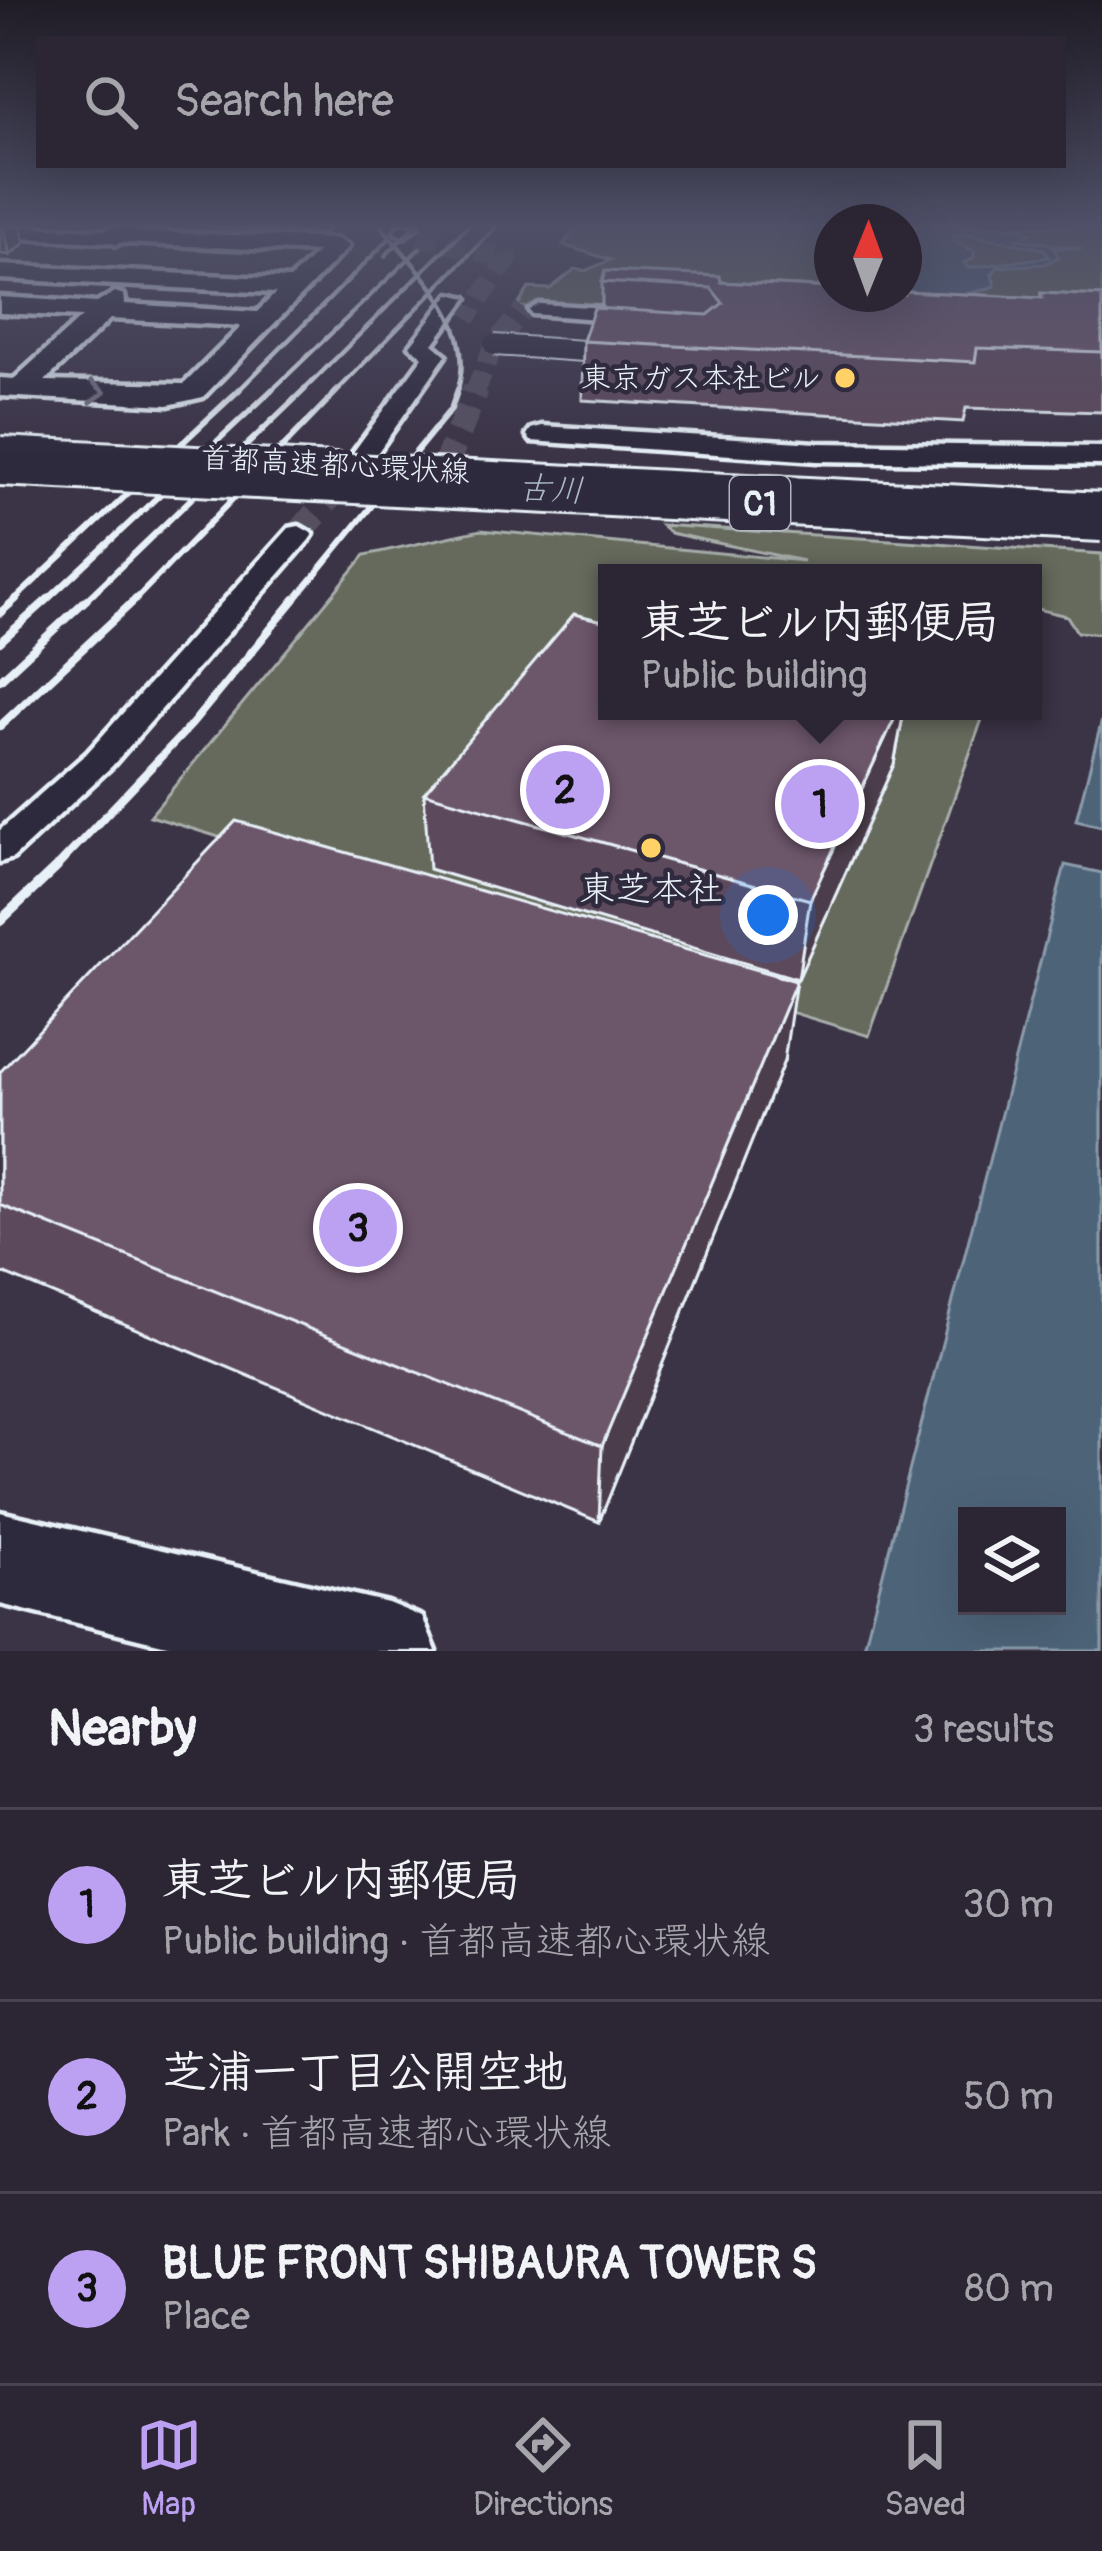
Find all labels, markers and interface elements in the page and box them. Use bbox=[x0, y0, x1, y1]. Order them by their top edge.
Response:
search box bbox=[36, 36, 1066, 168]
icon: search bbox=[78, 69, 144, 135]
text: Search here bbox=[174, 74, 394, 130]
north arrow bbox=[814, 204, 922, 312]
place label: 東京ガス本社ビル bbox=[581, 360, 821, 397]
marker: 東京ガス本社ビル bbox=[832, 365, 858, 391]
one-way arrow bbox=[88, 379, 107, 405]
street label: 首都高速都心環状線 bbox=[199, 440, 471, 491]
water label: 古川 bbox=[517, 467, 585, 512]
road number: C1 bbox=[730, 476, 790, 530]
popup bbox=[598, 564, 1042, 720]
text: 東芝ビル内郵便局 bbox=[640, 595, 1000, 651]
text: Public building bbox=[640, 651, 868, 700]
pin: 2 bbox=[526, 745, 604, 835]
pin: 1 bbox=[781, 759, 859, 849]
marker: 東芝本社 bbox=[638, 835, 664, 861]
place label: 東芝本社 bbox=[579, 867, 723, 912]
your location bbox=[738, 885, 798, 945]
pin: 3 bbox=[319, 1183, 397, 1273]
map controls bbox=[958, 1507, 1066, 1615]
button: layers bbox=[958, 1507, 1066, 1615]
text: Nearby bbox=[48, 1697, 196, 1761]
text: 3 results bbox=[913, 1705, 1054, 1754]
text: 東芝ビル内郵便局 bbox=[162, 1853, 521, 1909]
text: 1 bbox=[79, 1880, 95, 1929]
text: 30 m bbox=[963, 1880, 1054, 1929]
text: Public building · 首都高速都心環状線 bbox=[162, 1917, 770, 1966]
text: 芝浦一丁目公開空地 bbox=[162, 2045, 567, 2101]
text: 2 bbox=[76, 2072, 98, 2121]
text: 50 m bbox=[963, 2072, 1054, 2121]
text: Park · 首都高速都心環状線 bbox=[162, 2109, 611, 2158]
text: BLUE FRONT SHIBAURA TOWER S bbox=[162, 2236, 817, 2292]
text: 3 bbox=[76, 2264, 98, 2313]
text: 80 m bbox=[965, 2264, 1054, 2313]
text: Place bbox=[162, 2292, 250, 2341]
tab: Map bbox=[136, 2412, 202, 2525]
tab: Directions bbox=[473, 2412, 613, 2525]
tab: Saved bbox=[884, 2412, 966, 2525]

